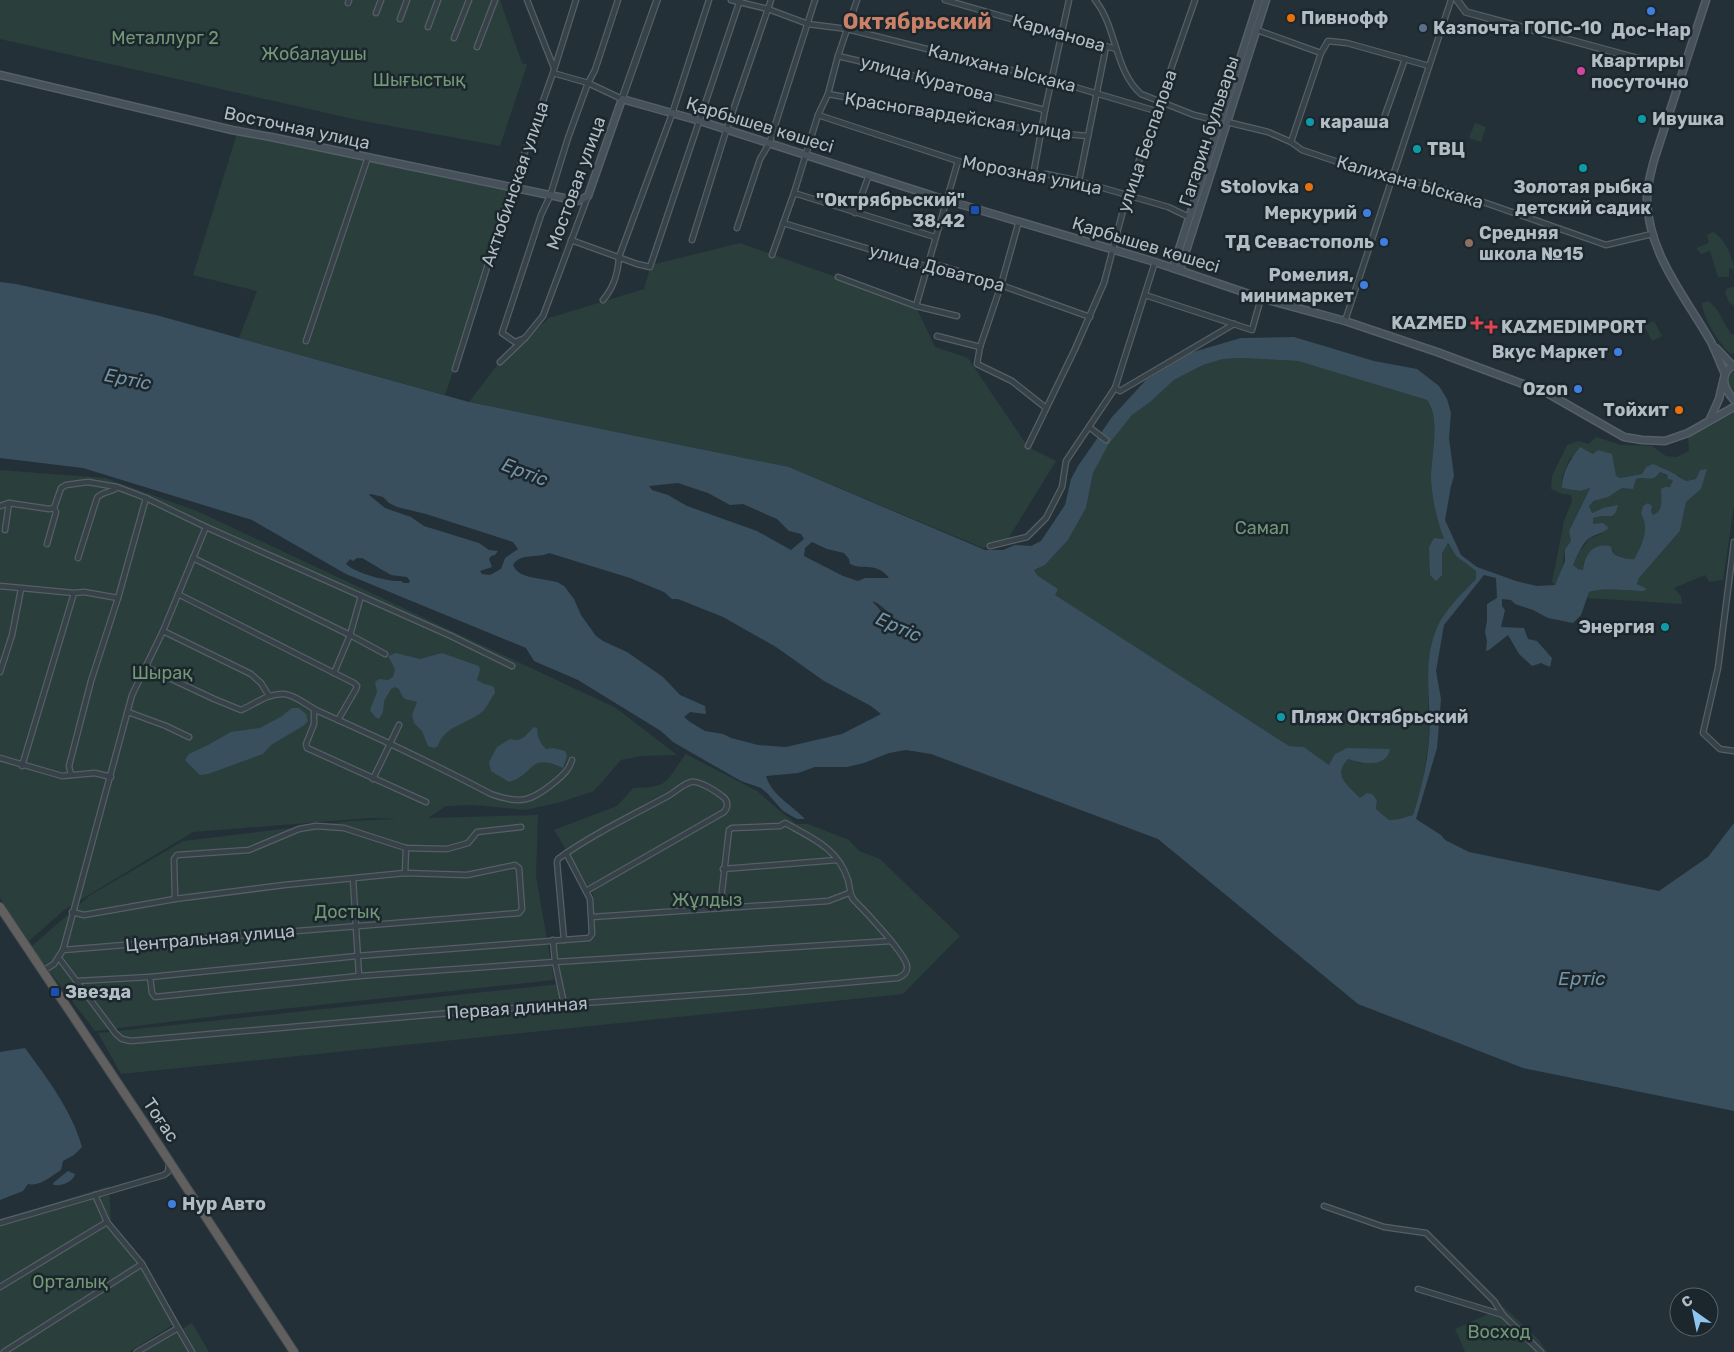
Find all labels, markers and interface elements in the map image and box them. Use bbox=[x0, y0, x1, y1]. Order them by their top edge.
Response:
marker: Дос-Нар bbox=[1645, 5, 1657, 17]
place label: Пивнофф bbox=[1301, 7, 1388, 29]
district label: Октябрьский bbox=[843, 8, 991, 35]
street label: Карманова bbox=[1010, 9, 1108, 57]
marker: Пивнофф bbox=[1285, 12, 1297, 24]
place label: Казпочта ГОПС-10 bbox=[1433, 17, 1602, 39]
place label: Дос-Нар bbox=[1611, 19, 1691, 41]
marker: Казпочта ГОПС-10 bbox=[1417, 22, 1429, 34]
park label: Металлург 2 bbox=[111, 27, 219, 49]
street label: Калихана Ыскака bbox=[926, 39, 1078, 97]
park label: Жобалаушы bbox=[261, 43, 367, 65]
place label: Квартиры посуточно bbox=[1591, 50, 1689, 93]
street label: улица Куратова bbox=[858, 51, 996, 107]
street label: Гагарин бульвары bbox=[1174, 53, 1244, 209]
marker: Квартиры посуточно bbox=[1575, 65, 1587, 77]
street label: улица Беспалова bbox=[1112, 67, 1182, 215]
park label: Шығыстық bbox=[373, 69, 466, 91]
street label: Красногвардейская улица bbox=[843, 87, 1073, 145]
street label: Қарбышев көшесі bbox=[684, 92, 836, 158]
street label: Актюбинская улица bbox=[476, 99, 554, 269]
street label: Восточная улица bbox=[222, 102, 372, 154]
place label: Ивушка bbox=[1652, 108, 1724, 130]
place label: караша bbox=[1320, 111, 1389, 133]
street label: Мостовая улица bbox=[542, 113, 610, 253]
marker: Ивушка bbox=[1636, 113, 1648, 125]
marker: караша bbox=[1304, 116, 1316, 128]
place label: ТВЦ bbox=[1427, 138, 1465, 160]
marker: ТВЦ bbox=[1411, 143, 1423, 155]
street label: Морозная улица bbox=[960, 151, 1104, 199]
street label: Калихана Ыскака bbox=[1334, 151, 1486, 213]
marker: Золотая рыбка детский садик bbox=[1577, 162, 1589, 174]
place label: Stolovka bbox=[1220, 176, 1299, 198]
place label: Золотая рыбка детский садик bbox=[1513, 176, 1653, 219]
marker: Stolovka bbox=[1303, 181, 1315, 193]
place label: "Октрябрьский" 38,42 bbox=[816, 189, 965, 232]
place label: Меркурий bbox=[1264, 202, 1357, 224]
marker: "Октрябрьский" 38,42 bbox=[969, 204, 981, 216]
marker: Меркурий bbox=[1361, 207, 1373, 219]
street label: Қарбышев көшесі bbox=[1070, 212, 1222, 278]
place label: Средняя школа №15 bbox=[1479, 222, 1584, 265]
place label: ТД Севастополь bbox=[1225, 231, 1374, 253]
marker: ТД Севастополь bbox=[1378, 236, 1390, 248]
marker: Средняя школа №15 bbox=[1463, 237, 1475, 249]
street label: улица Доватора bbox=[867, 239, 1007, 297]
place label: Ромелия, минимаркет bbox=[1240, 264, 1354, 307]
marker: Ромелия, минимаркет bbox=[1358, 279, 1370, 291]
place label: KAZMED bbox=[1391, 312, 1467, 334]
place label: KAZMEDIMPORT bbox=[1501, 316, 1646, 338]
marker: KAZMED bbox=[1471, 317, 1483, 329]
marker: KAZMEDIMPORT bbox=[1485, 321, 1497, 333]
place label: Вкус Маркет bbox=[1492, 341, 1608, 363]
marker: Вкус Маркет bbox=[1612, 346, 1624, 358]
water label: Ертіс bbox=[102, 363, 154, 395]
place label: Ozon bbox=[1523, 378, 1568, 400]
marker: Ozon bbox=[1572, 383, 1584, 395]
place label: Тойхит bbox=[1603, 399, 1669, 421]
marker: Тойхит bbox=[1673, 404, 1685, 416]
water label: Ертіс bbox=[499, 453, 551, 491]
park label: Самал bbox=[1235, 517, 1289, 539]
water label: Ертіс bbox=[873, 607, 925, 647]
place label: Энергия bbox=[1578, 616, 1655, 638]
marker: Энергия bbox=[1659, 621, 1671, 633]
park label: Шырақ bbox=[132, 662, 193, 684]
place label: Пляж Октябрьский bbox=[1291, 706, 1468, 728]
marker: Пляж Октябрьский bbox=[1275, 711, 1287, 723]
park label: Жұлдыз bbox=[672, 889, 742, 911]
park label: Достық bbox=[314, 901, 380, 923]
street label: Центральная улица bbox=[124, 920, 296, 956]
water label: Ертіс bbox=[1558, 967, 1606, 990]
place label: Звезда bbox=[65, 981, 131, 1003]
marker: Звезда bbox=[49, 986, 61, 998]
street label: Первая длинная bbox=[446, 992, 588, 1024]
street label: Тоғас bbox=[138, 1094, 184, 1146]
place label: Нур Авто bbox=[182, 1193, 266, 1215]
marker: Нур Авто bbox=[166, 1198, 178, 1210]
park label: Орталық bbox=[32, 1271, 109, 1293]
north arrow bbox=[1669, 1287, 1719, 1337]
text: С bbox=[1678, 1292, 1696, 1311]
park label: Восход bbox=[1467, 1321, 1531, 1343]

